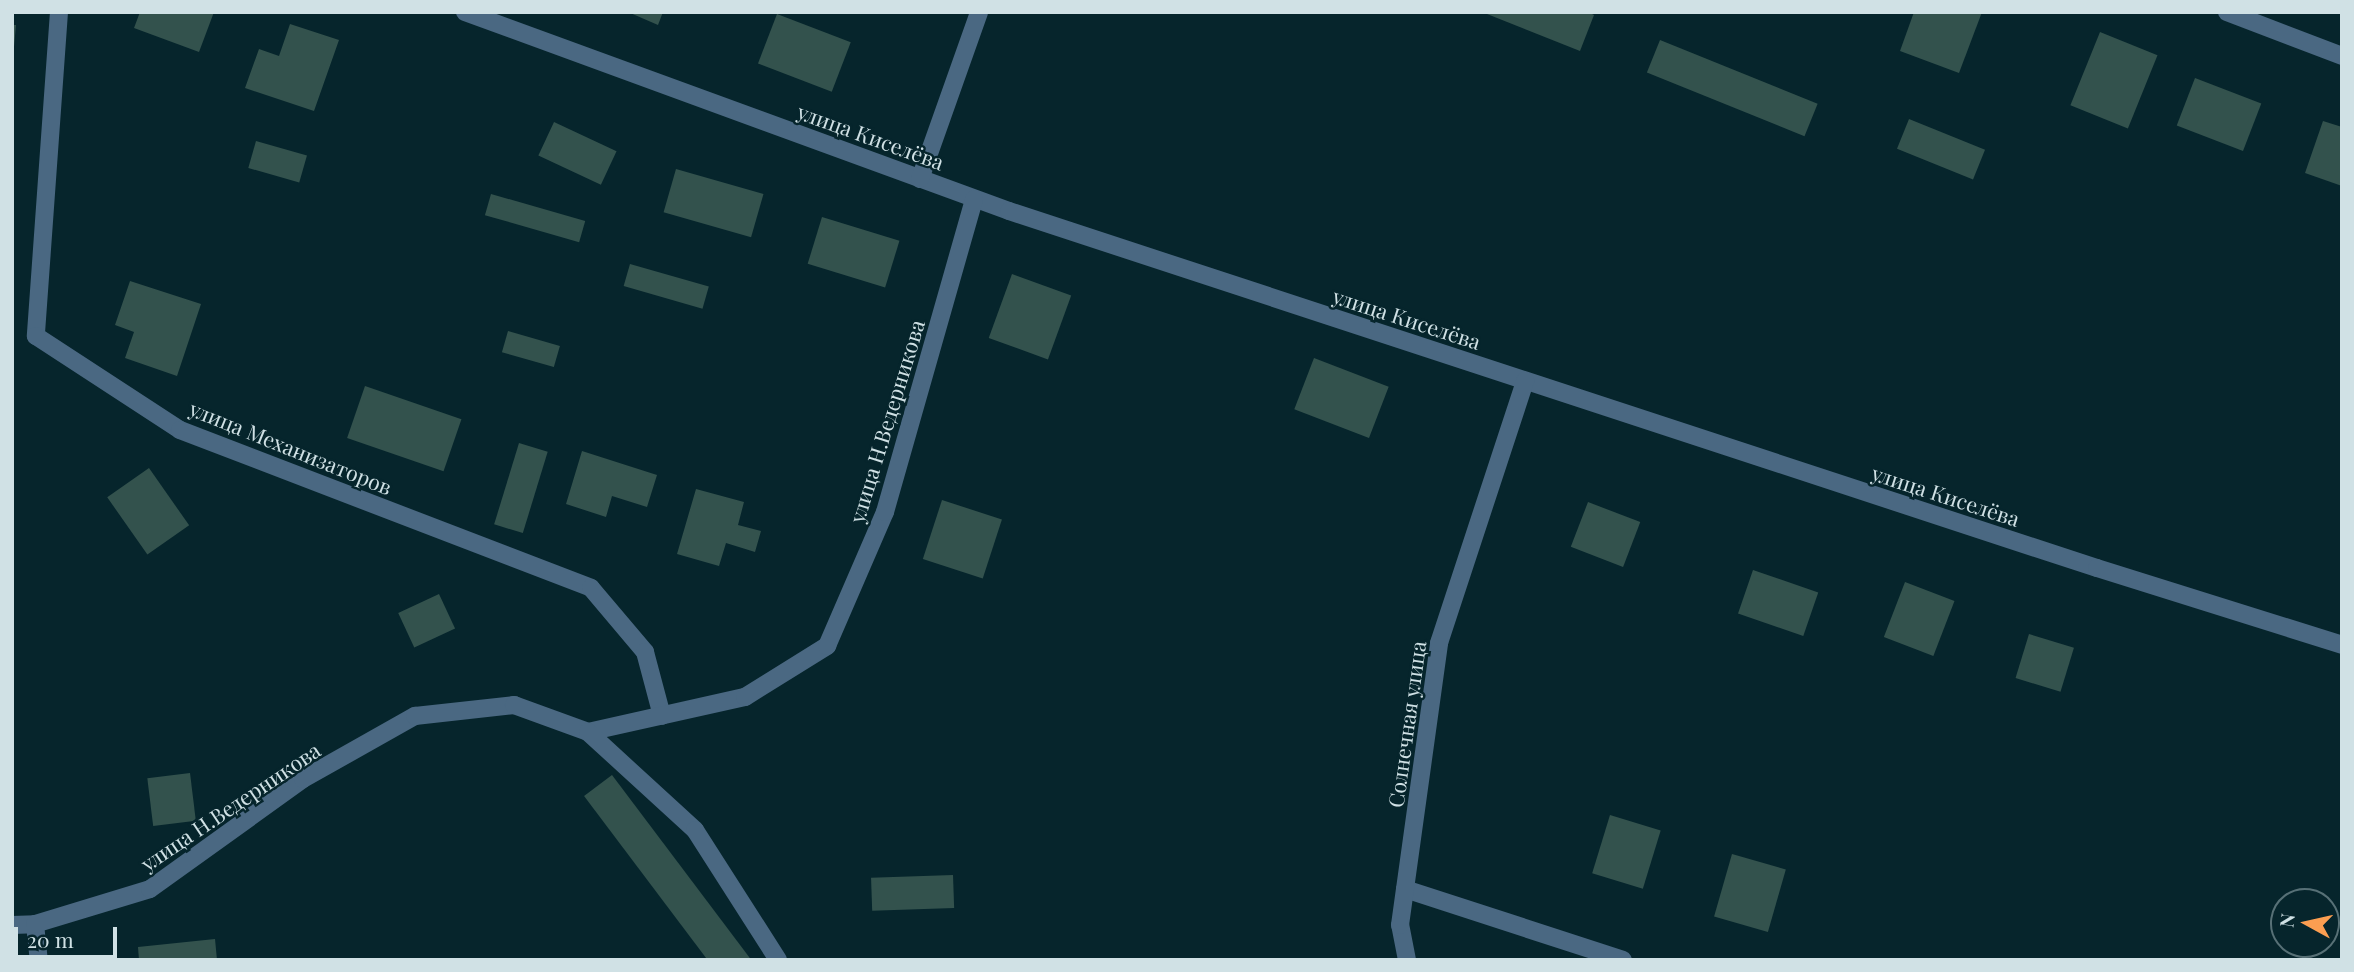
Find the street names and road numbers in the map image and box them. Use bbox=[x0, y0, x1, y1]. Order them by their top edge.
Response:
street label: улица Киселёва bbox=[794, 98, 948, 174]
street label: улица Киселёва bbox=[1330, 282, 1484, 354]
street label: улица Н.Ведерникова bbox=[843, 316, 929, 526]
street label: улица Механизаторов bbox=[186, 395, 396, 499]
street label: улица Киселёва bbox=[1869, 459, 2023, 531]
street label: Солнечная улица bbox=[1382, 639, 1430, 809]
street label: улица Н.Ведерникова bbox=[135, 737, 325, 875]

